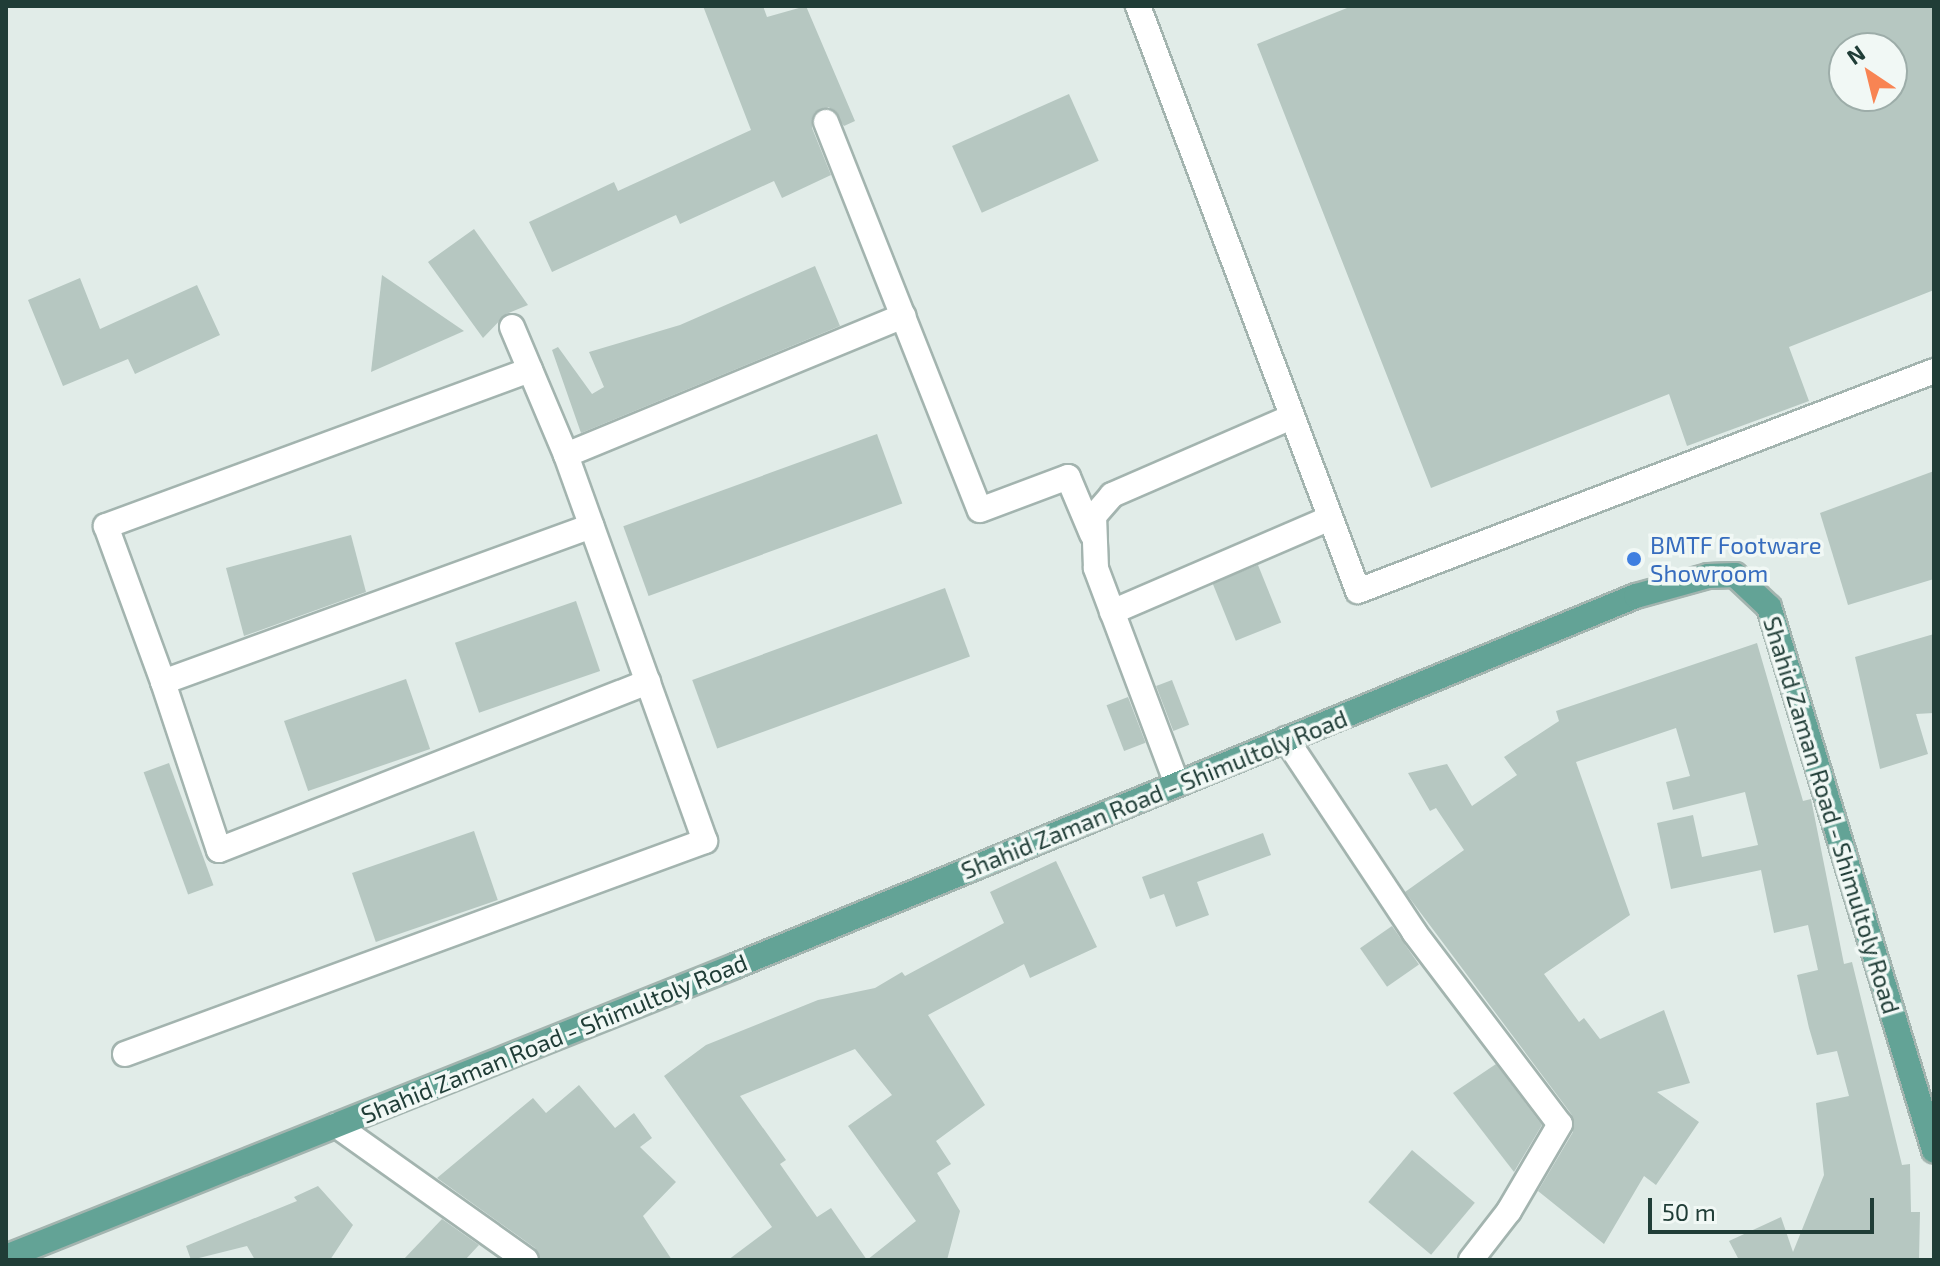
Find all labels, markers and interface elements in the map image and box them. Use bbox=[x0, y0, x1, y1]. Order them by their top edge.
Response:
north arrow bbox=[1828, 32, 1908, 112]
text: N bbox=[1841, 39, 1869, 69]
place label: BMTF Footware Showroom bbox=[1650, 531, 1822, 587]
marker: BMTF Footware Showroom bbox=[1625, 550, 1643, 568]
street label: Shahid Zaman Road - Shimultoly Road bbox=[1758, 613, 1906, 1017]
street label: Shahid Zaman Road - Shimultoly Road bbox=[957, 703, 1351, 885]
street label: Shahid Zaman Road - Shimultoly Road bbox=[357, 947, 751, 1129]
scale bar bbox=[1652, 1182, 1878, 1232]
text: 50 m bbox=[1662, 1197, 1716, 1226]

